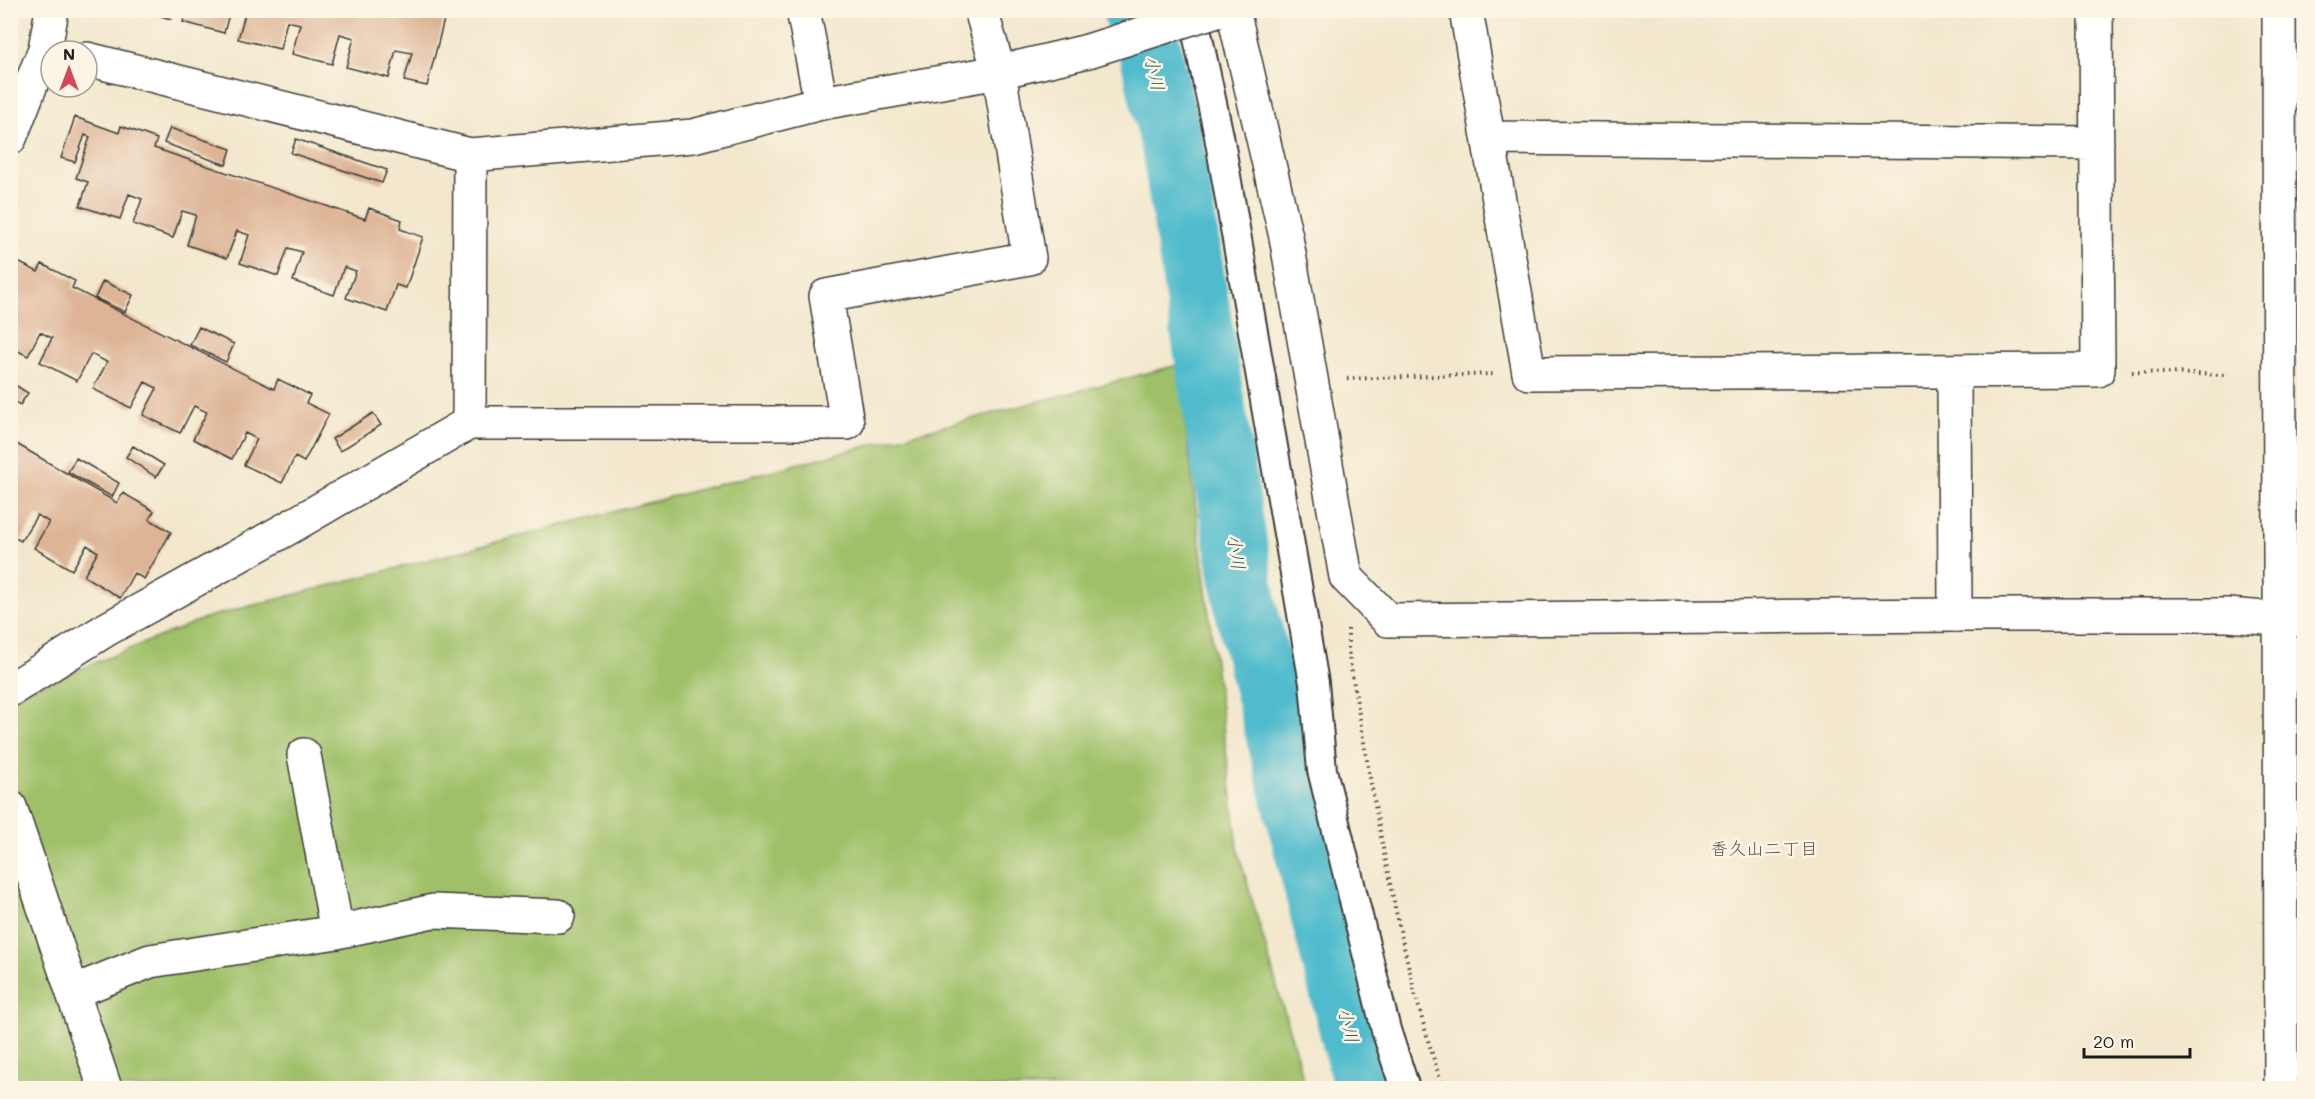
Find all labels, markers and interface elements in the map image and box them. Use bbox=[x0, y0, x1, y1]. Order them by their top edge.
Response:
north arrow bbox=[39, 39, 99, 99]
text: N bbox=[63, 43, 75, 64]
water label: 小川 bbox=[1139, 53, 1171, 93]
water label: 小川 bbox=[1222, 532, 1252, 572]
district label: 香久山二丁目 bbox=[1710, 836, 1818, 860]
water label: 小川 bbox=[1333, 1005, 1365, 1045]
scale bar bbox=[2084, 1021, 2190, 1059]
text: 20 m bbox=[2093, 1029, 2134, 1053]

